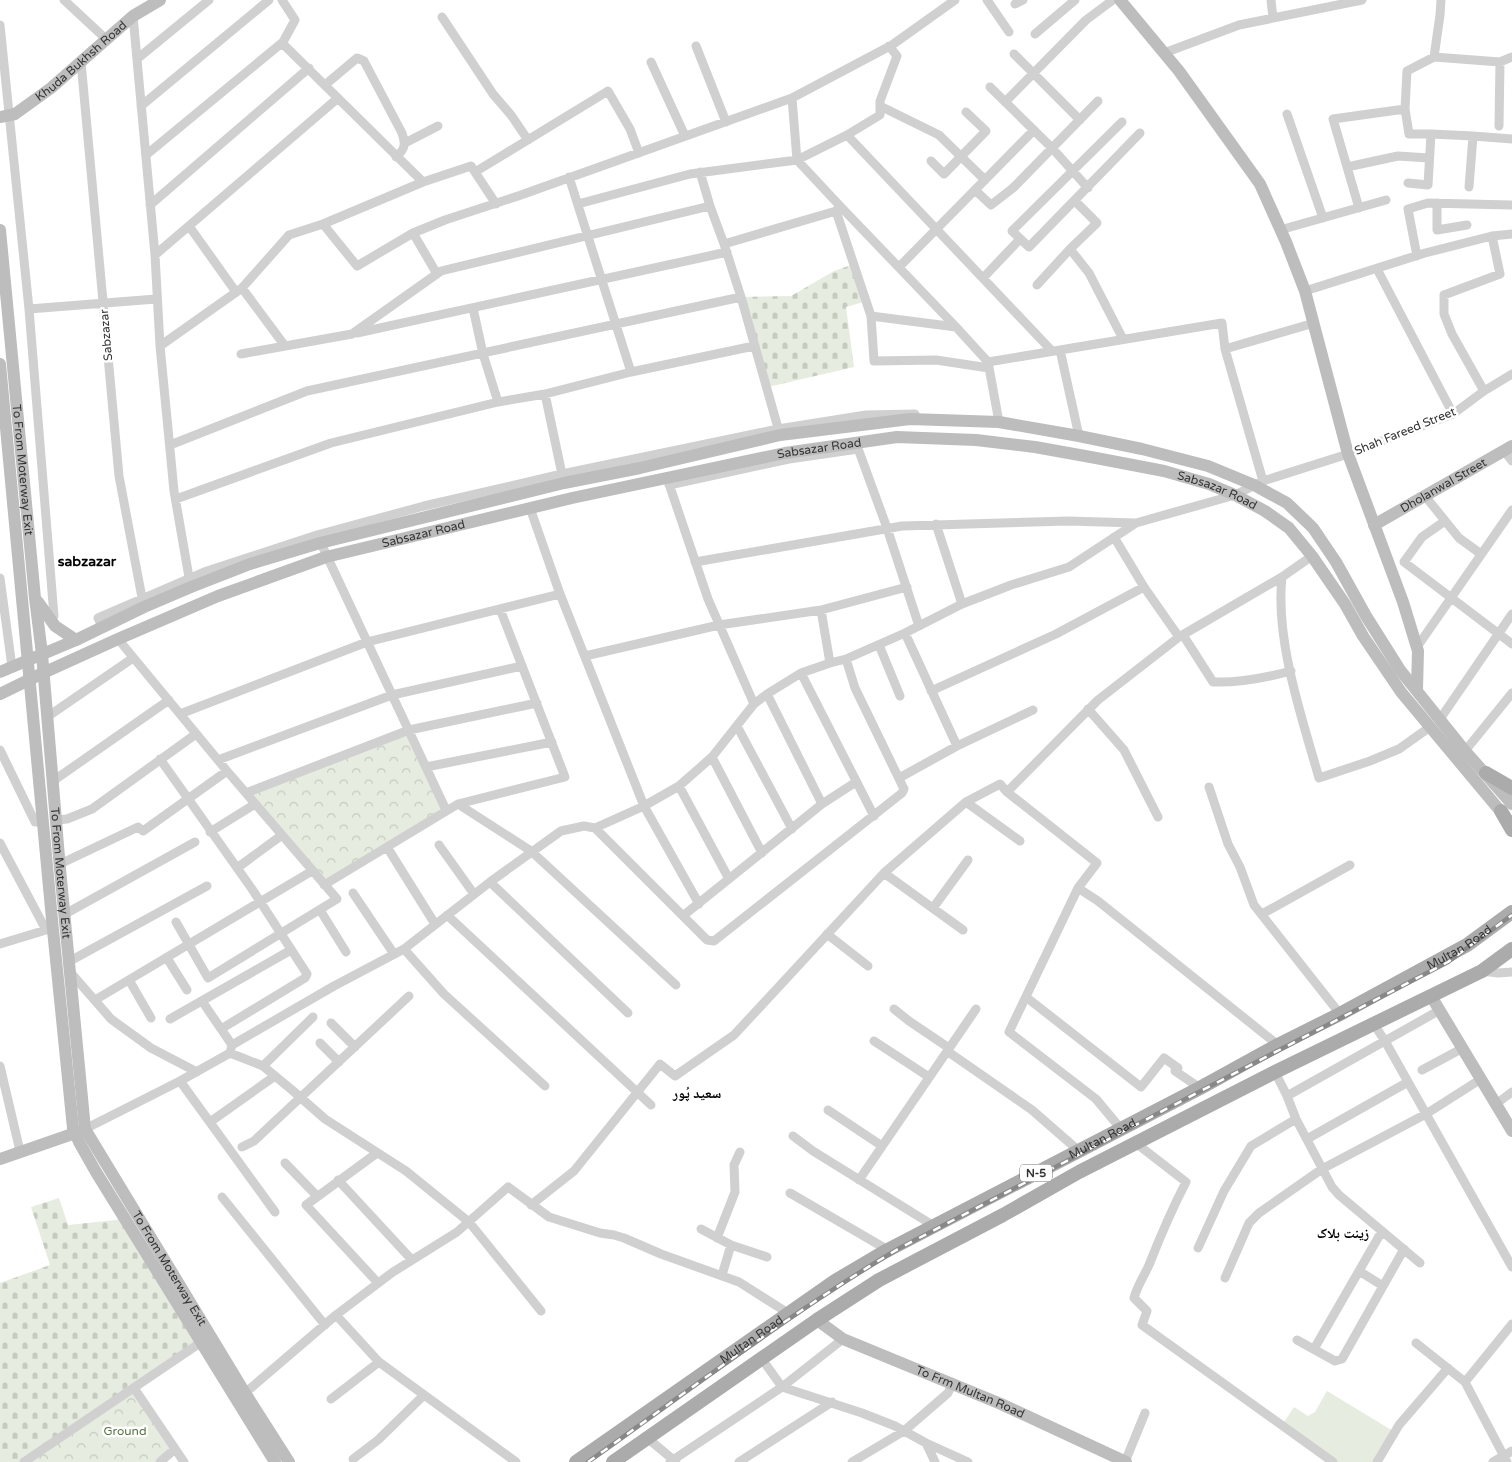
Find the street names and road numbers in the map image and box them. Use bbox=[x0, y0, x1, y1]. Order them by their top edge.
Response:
street label: Khuda Bukhsh Road bbox=[33, 18, 129, 104]
street label: Sabzazar bbox=[97, 308, 115, 361]
street label: To From Moterway Exit bbox=[10, 404, 36, 537]
street label: Shah Fareed Street bbox=[1352, 404, 1458, 458]
street label: Sabsazar Road bbox=[776, 435, 862, 462]
street label: Dholanwal Street bbox=[1398, 455, 1489, 515]
street label: Sabsazar Road bbox=[1176, 468, 1259, 512]
street label: Sabsazar Road bbox=[380, 517, 466, 550]
street label: To From Moterway Exit bbox=[48, 807, 74, 940]
street label: Multan Road bbox=[1424, 922, 1495, 972]
street label: Multan Road bbox=[1066, 1115, 1138, 1162]
road number: N-5 bbox=[1020, 1164, 1052, 1182]
street label: To From Moterway Exit bbox=[129, 1208, 210, 1329]
street label: Multan Road bbox=[717, 1313, 786, 1366]
street label: To Frm Multan Road bbox=[914, 1363, 1027, 1421]

